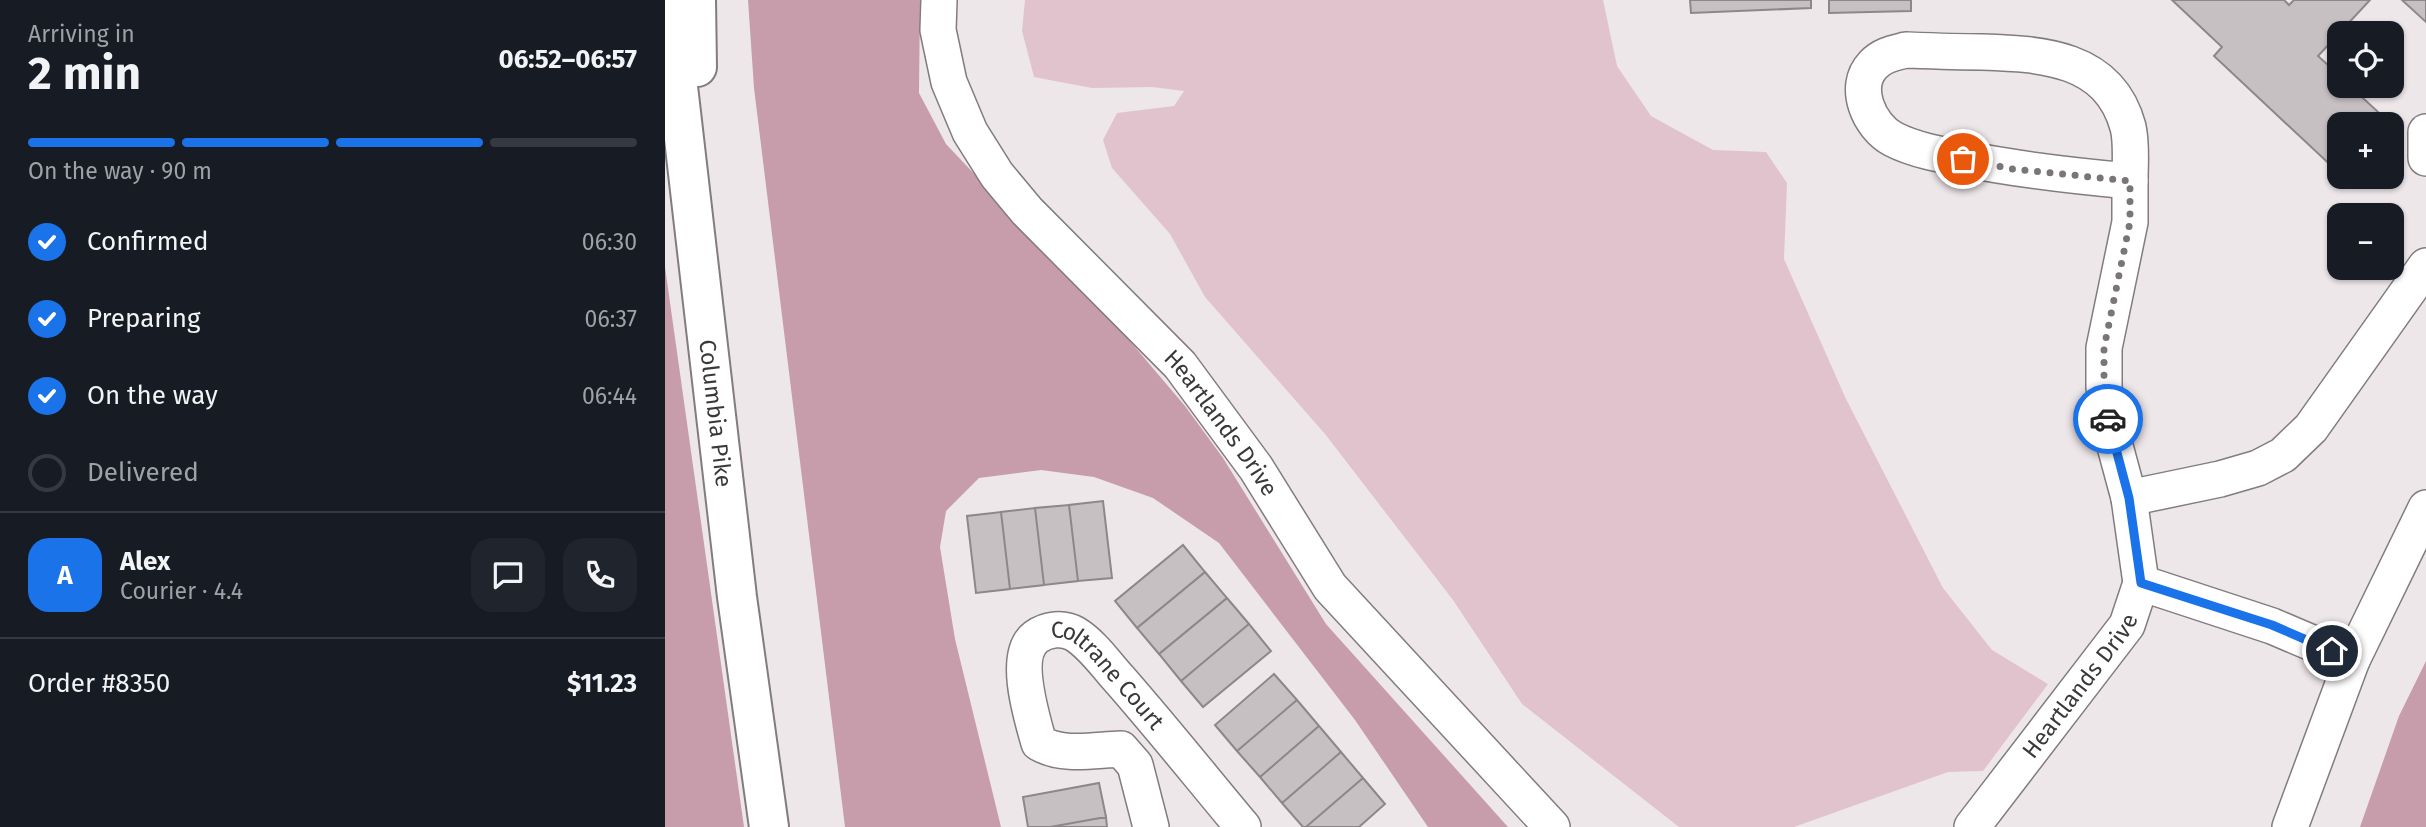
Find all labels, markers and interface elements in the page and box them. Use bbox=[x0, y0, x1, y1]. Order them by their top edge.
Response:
text: Arriving in bbox=[28, 20, 135, 48]
map controls bbox=[2327, 21, 2404, 280]
button: locate bbox=[2327, 21, 2404, 98]
text: 06:52–06:57 bbox=[498, 44, 637, 75]
text: 2 min bbox=[28, 46, 141, 101]
button: + bbox=[2327, 112, 2404, 189]
pin bbox=[1933, 129, 1993, 189]
icon: bag bbox=[1944, 140, 1982, 178]
text: On the way · 90 m bbox=[28, 157, 212, 185]
button: − bbox=[2327, 203, 2404, 280]
icon: check bbox=[28, 223, 66, 261]
text: Confirmed bbox=[87, 226, 208, 257]
text: 06:30 bbox=[582, 228, 637, 256]
icon: check bbox=[28, 300, 66, 338]
text: Preparing bbox=[87, 303, 200, 334]
text: 06:37 bbox=[585, 305, 637, 333]
street label: Columbia Pike bbox=[693, 338, 738, 489]
street label: Heartlands Drive bbox=[1158, 343, 1284, 501]
icon: check bbox=[28, 377, 66, 415]
text: On the way bbox=[87, 380, 218, 411]
text: 06:44 bbox=[582, 382, 637, 410]
courier bbox=[2073, 384, 2143, 454]
icon: car bbox=[2089, 400, 2127, 438]
text: Delivered bbox=[87, 457, 199, 488]
button: chat bbox=[471, 538, 545, 612]
button: phone bbox=[563, 538, 637, 612]
text: Alex bbox=[120, 546, 170, 577]
text: A bbox=[57, 560, 73, 591]
text: Courier · 4.4 bbox=[120, 577, 243, 605]
street label: Heartlands Drive bbox=[2016, 610, 2144, 764]
street label: Coltrane Court bbox=[1050, 616, 1171, 736]
pin bbox=[2302, 621, 2362, 681]
icon: home bbox=[2313, 632, 2351, 670]
text: Order #8350 bbox=[28, 668, 170, 699]
text: $11.23 bbox=[567, 668, 637, 699]

